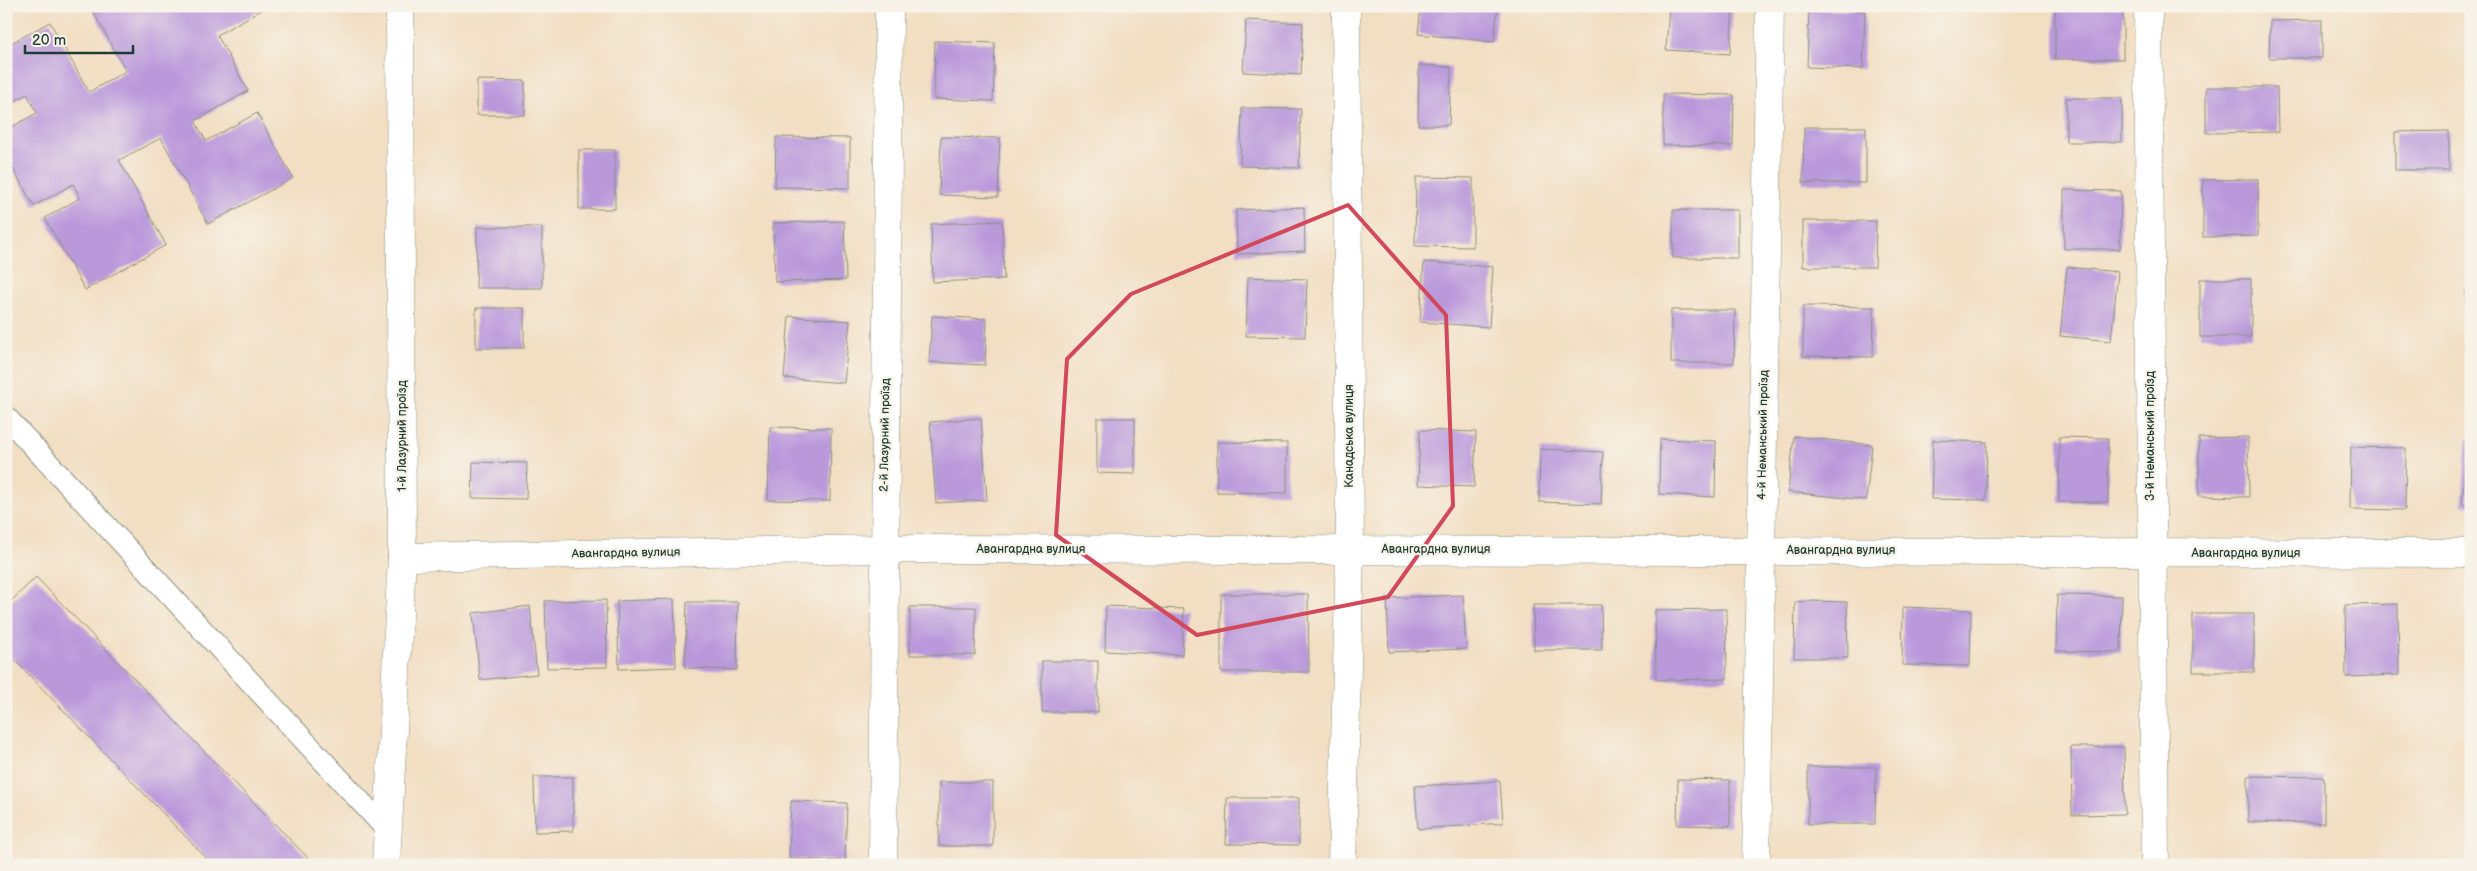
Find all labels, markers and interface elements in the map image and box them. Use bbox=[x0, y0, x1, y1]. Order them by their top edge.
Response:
scale bar bbox=[25, 22, 132, 54]
text: 20 m bbox=[32, 31, 66, 50]
street label: 4-й Неманський проїзд bbox=[1754, 369, 1772, 500]
street label: 3-й Неманський проїзд bbox=[2143, 370, 2158, 501]
street label: 2-й Лазурний проїзд bbox=[877, 377, 894, 492]
street label: 1-й Лазурний проїзд bbox=[395, 380, 410, 492]
street label: Канадська вулиця bbox=[1342, 384, 1357, 488]
street label: Авангардна вулиця bbox=[976, 542, 1086, 557]
street label: Авангардна вулиця bbox=[1381, 542, 1491, 557]
street label: Авангардна вулиця bbox=[1786, 543, 1896, 558]
street label: Авангардна вулиця bbox=[570, 545, 681, 561]
street label: Авангардна вулиця bbox=[2191, 546, 2301, 561]

